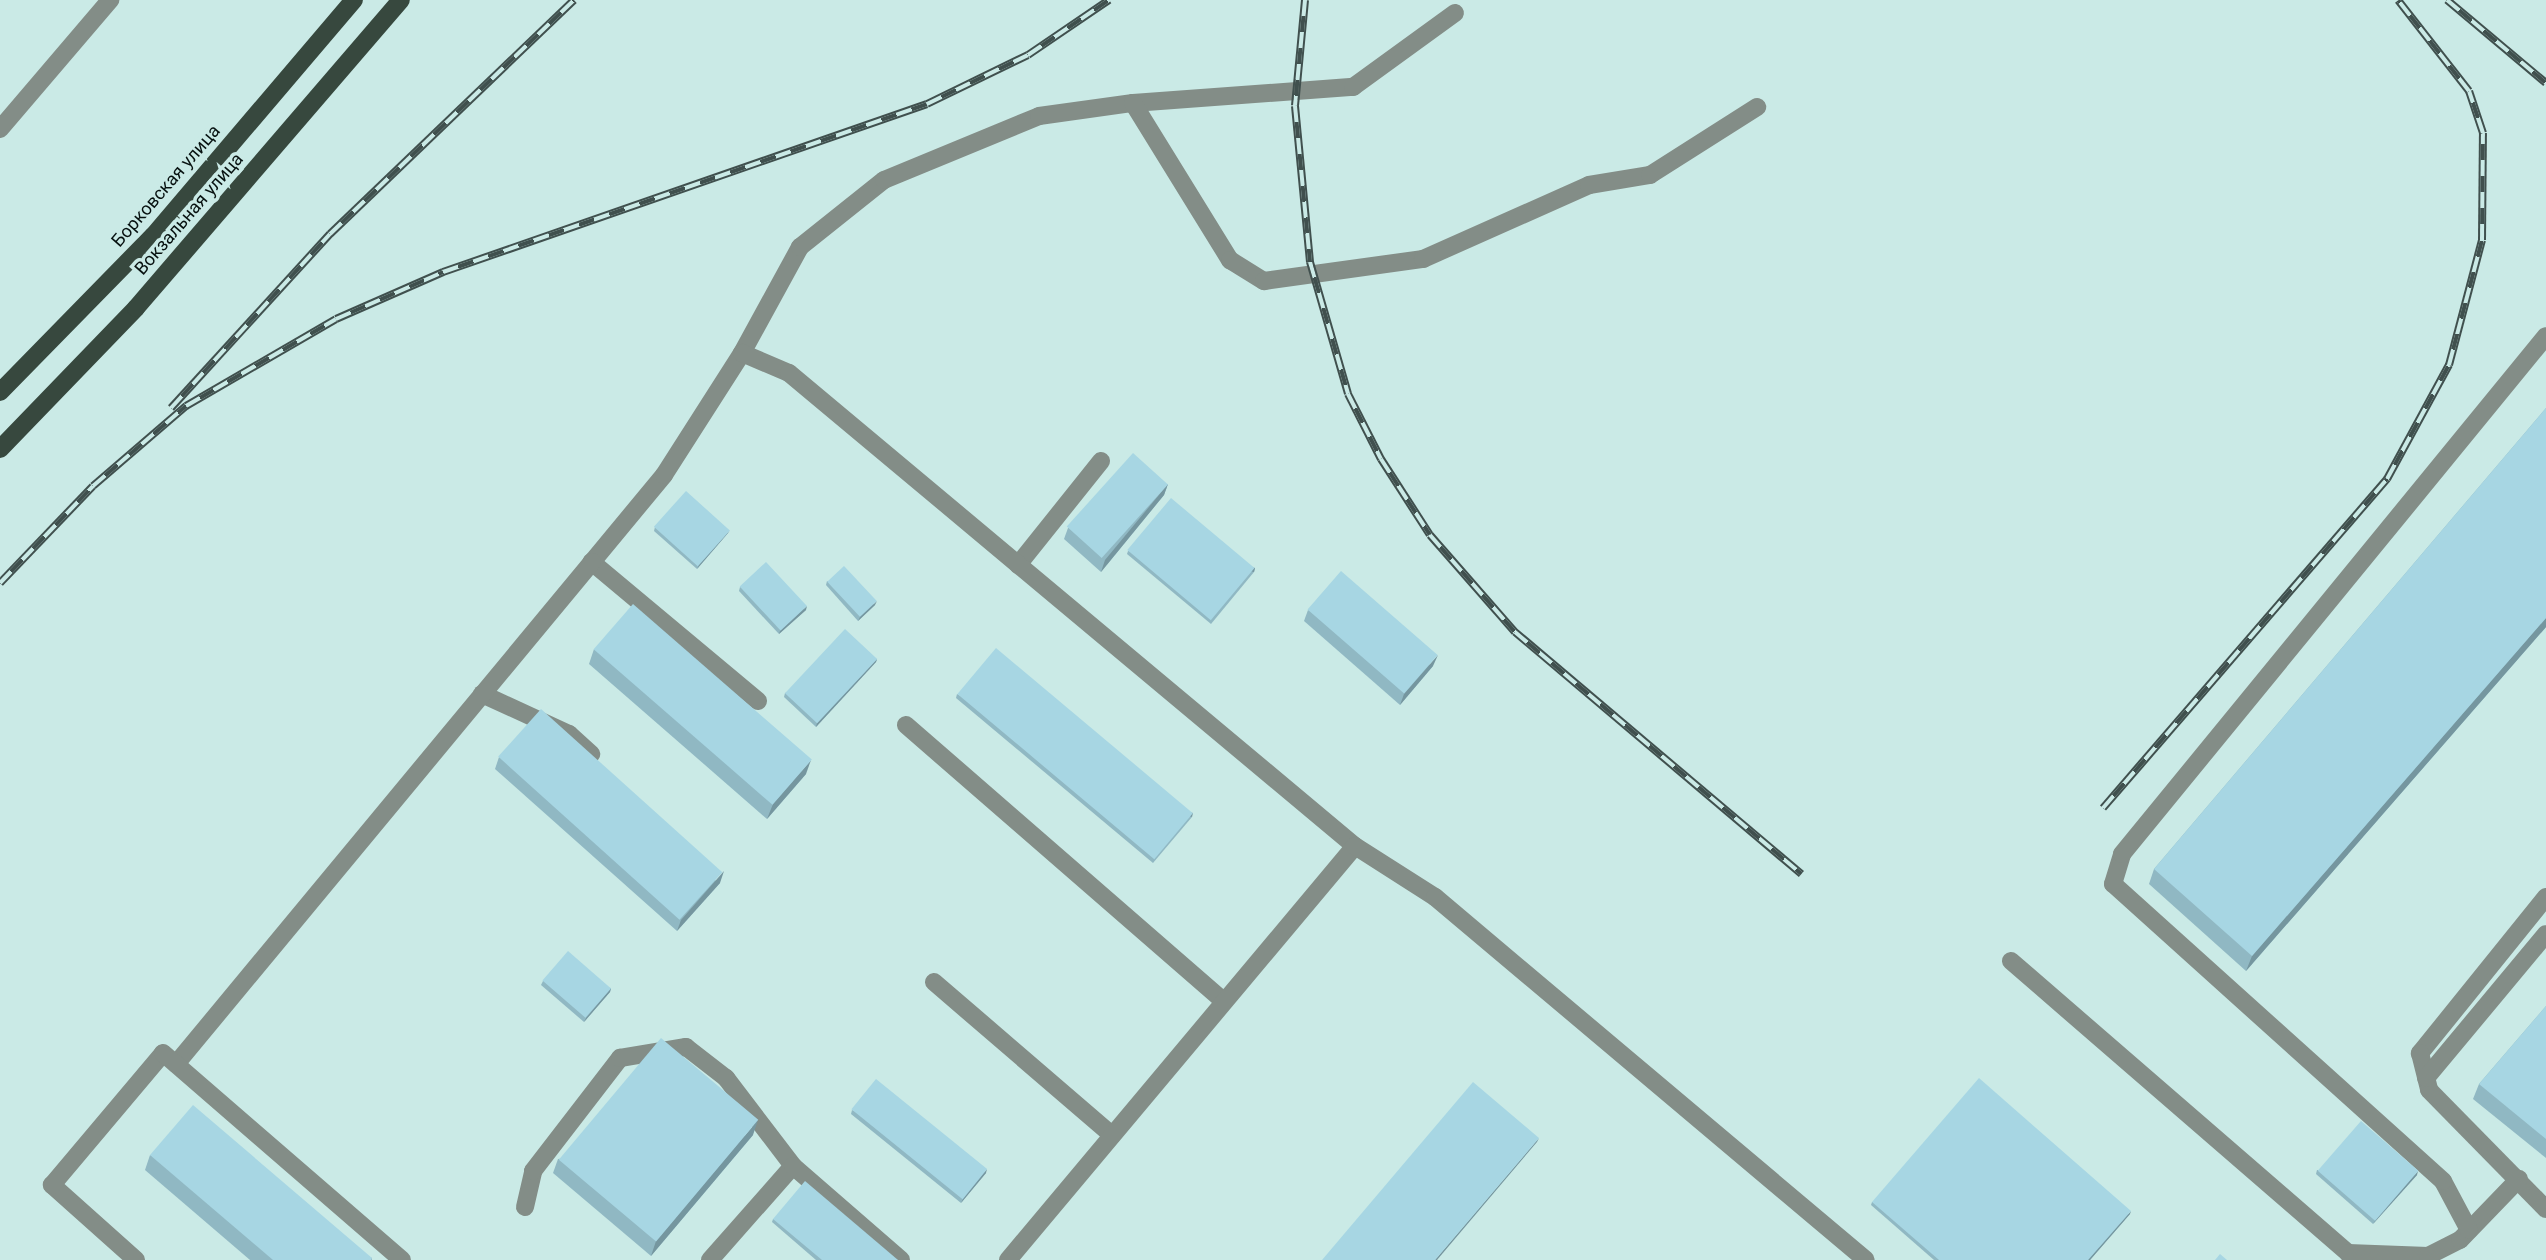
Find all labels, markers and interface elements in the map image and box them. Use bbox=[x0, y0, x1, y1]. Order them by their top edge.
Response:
street label: Борковская улица bbox=[107, 121, 225, 251]
street label: Вокзальная улица bbox=[130, 149, 248, 279]

